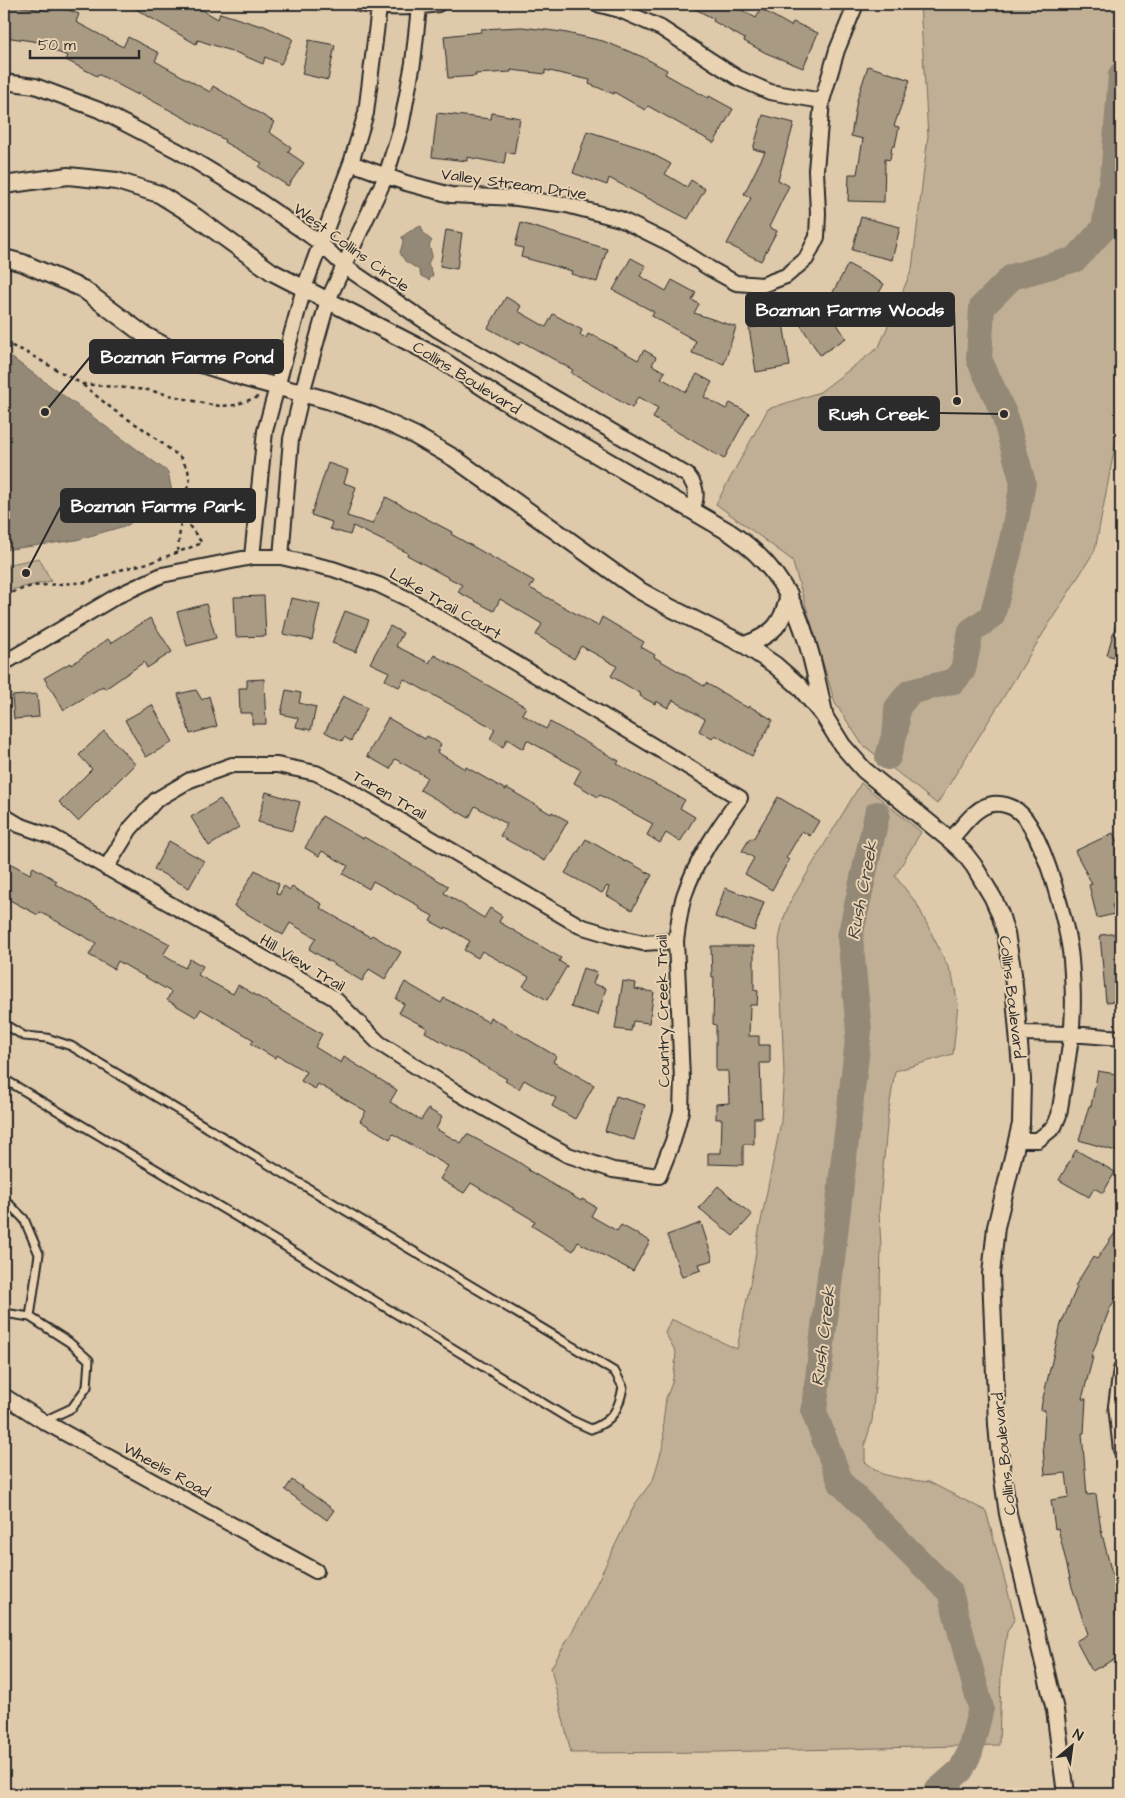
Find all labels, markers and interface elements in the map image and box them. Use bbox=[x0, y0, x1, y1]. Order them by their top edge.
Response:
scale bar bbox=[30, 28, 139, 60]
text: 50 m bbox=[38, 35, 76, 56]
street label: Valley Stream Drive bbox=[439, 163, 588, 206]
street label: West Collins Circle bbox=[289, 198, 414, 298]
callout: Bozman Farms Woods bbox=[746, 293, 954, 326]
text: Bozman Farms Woods bbox=[756, 298, 944, 323]
street label: Collins Boulevard bbox=[408, 336, 525, 420]
callout: Bozman Farms Pond bbox=[90, 340, 283, 373]
text: Bozman Farms Pond bbox=[101, 345, 274, 370]
callout: Rush Creek bbox=[819, 397, 939, 430]
text: Rush Creek bbox=[829, 402, 930, 427]
callout: Bozman Farms Park bbox=[61, 489, 255, 522]
text: Bozman Farms Park bbox=[71, 494, 246, 519]
street label: Lake Trail Court bbox=[385, 563, 506, 645]
street label: Taren Trail bbox=[349, 765, 430, 825]
water label: Rush Creek bbox=[841, 838, 885, 942]
street label: Hill View Trail bbox=[256, 929, 349, 997]
street label: Country Creek Trail bbox=[651, 935, 676, 1087]
street label: Collins Boulevard bbox=[994, 935, 1030, 1060]
water label: Rush Creek bbox=[805, 1284, 842, 1387]
street label: Collins Boulevard bbox=[987, 1391, 1021, 1516]
street label: Wheelis Road bbox=[119, 1437, 214, 1503]
north arrow bbox=[1048, 1720, 1098, 1770]
text: N bbox=[1069, 1725, 1087, 1746]

